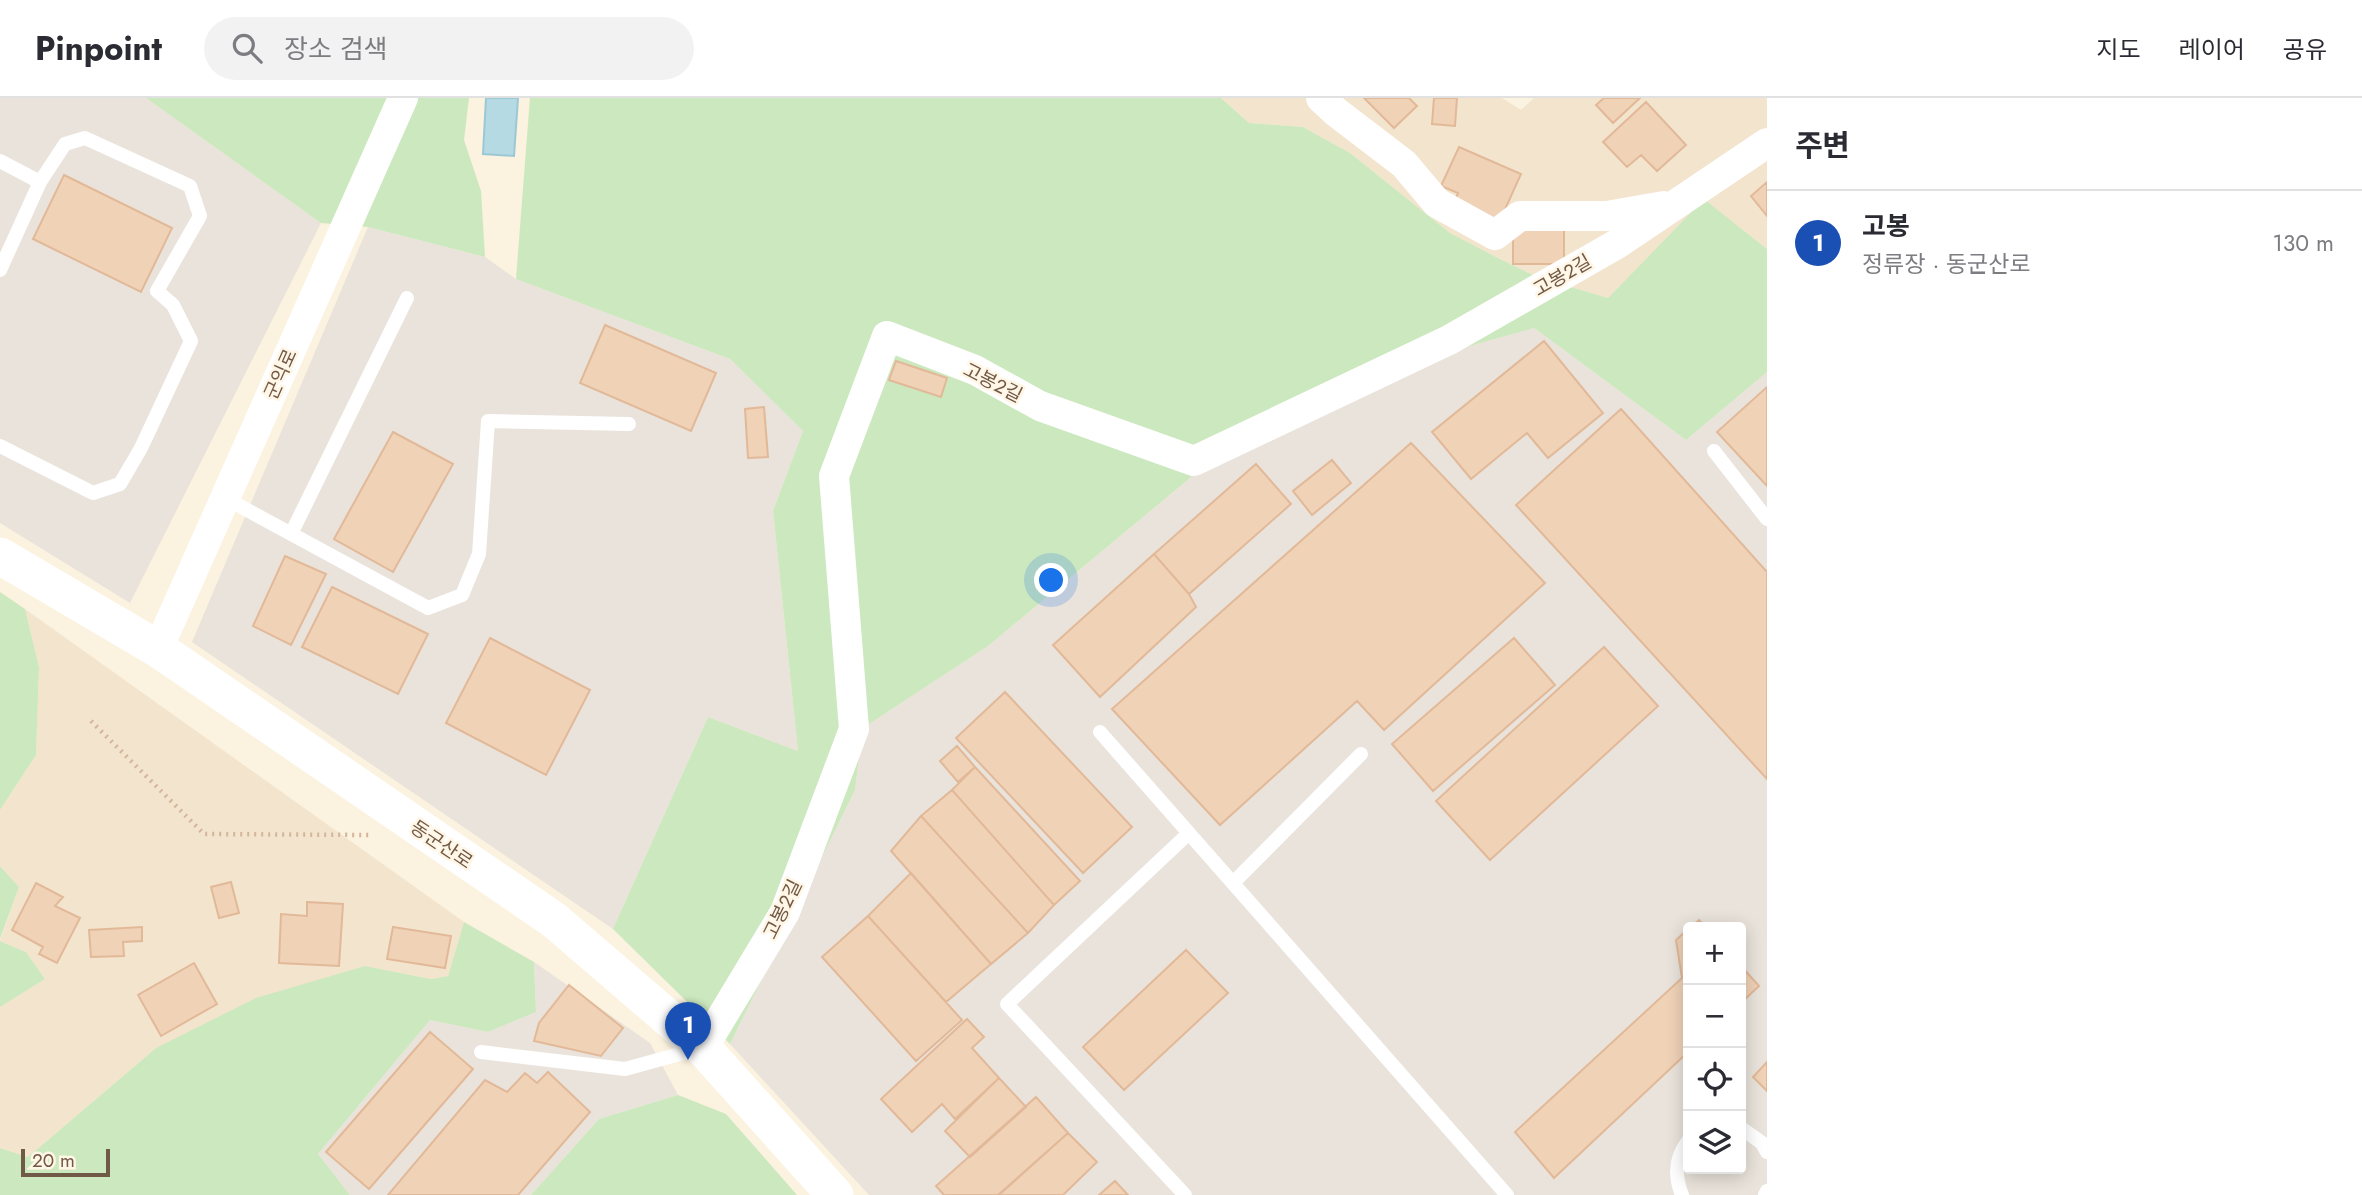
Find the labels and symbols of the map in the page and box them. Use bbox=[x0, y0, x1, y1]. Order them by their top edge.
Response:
street label: 고봉2길 bbox=[1528, 248, 1596, 303]
street label: 군익로 bbox=[257, 345, 303, 404]
street label: 고봉2길 bbox=[958, 356, 1027, 409]
your location bbox=[1034, 563, 1068, 597]
street label: 동군산로 bbox=[405, 814, 478, 875]
street label: 고봉2길 bbox=[756, 875, 808, 944]
pin: 1 bbox=[665, 1002, 711, 1060]
scale bar bbox=[21, 1146, 110, 1178]

